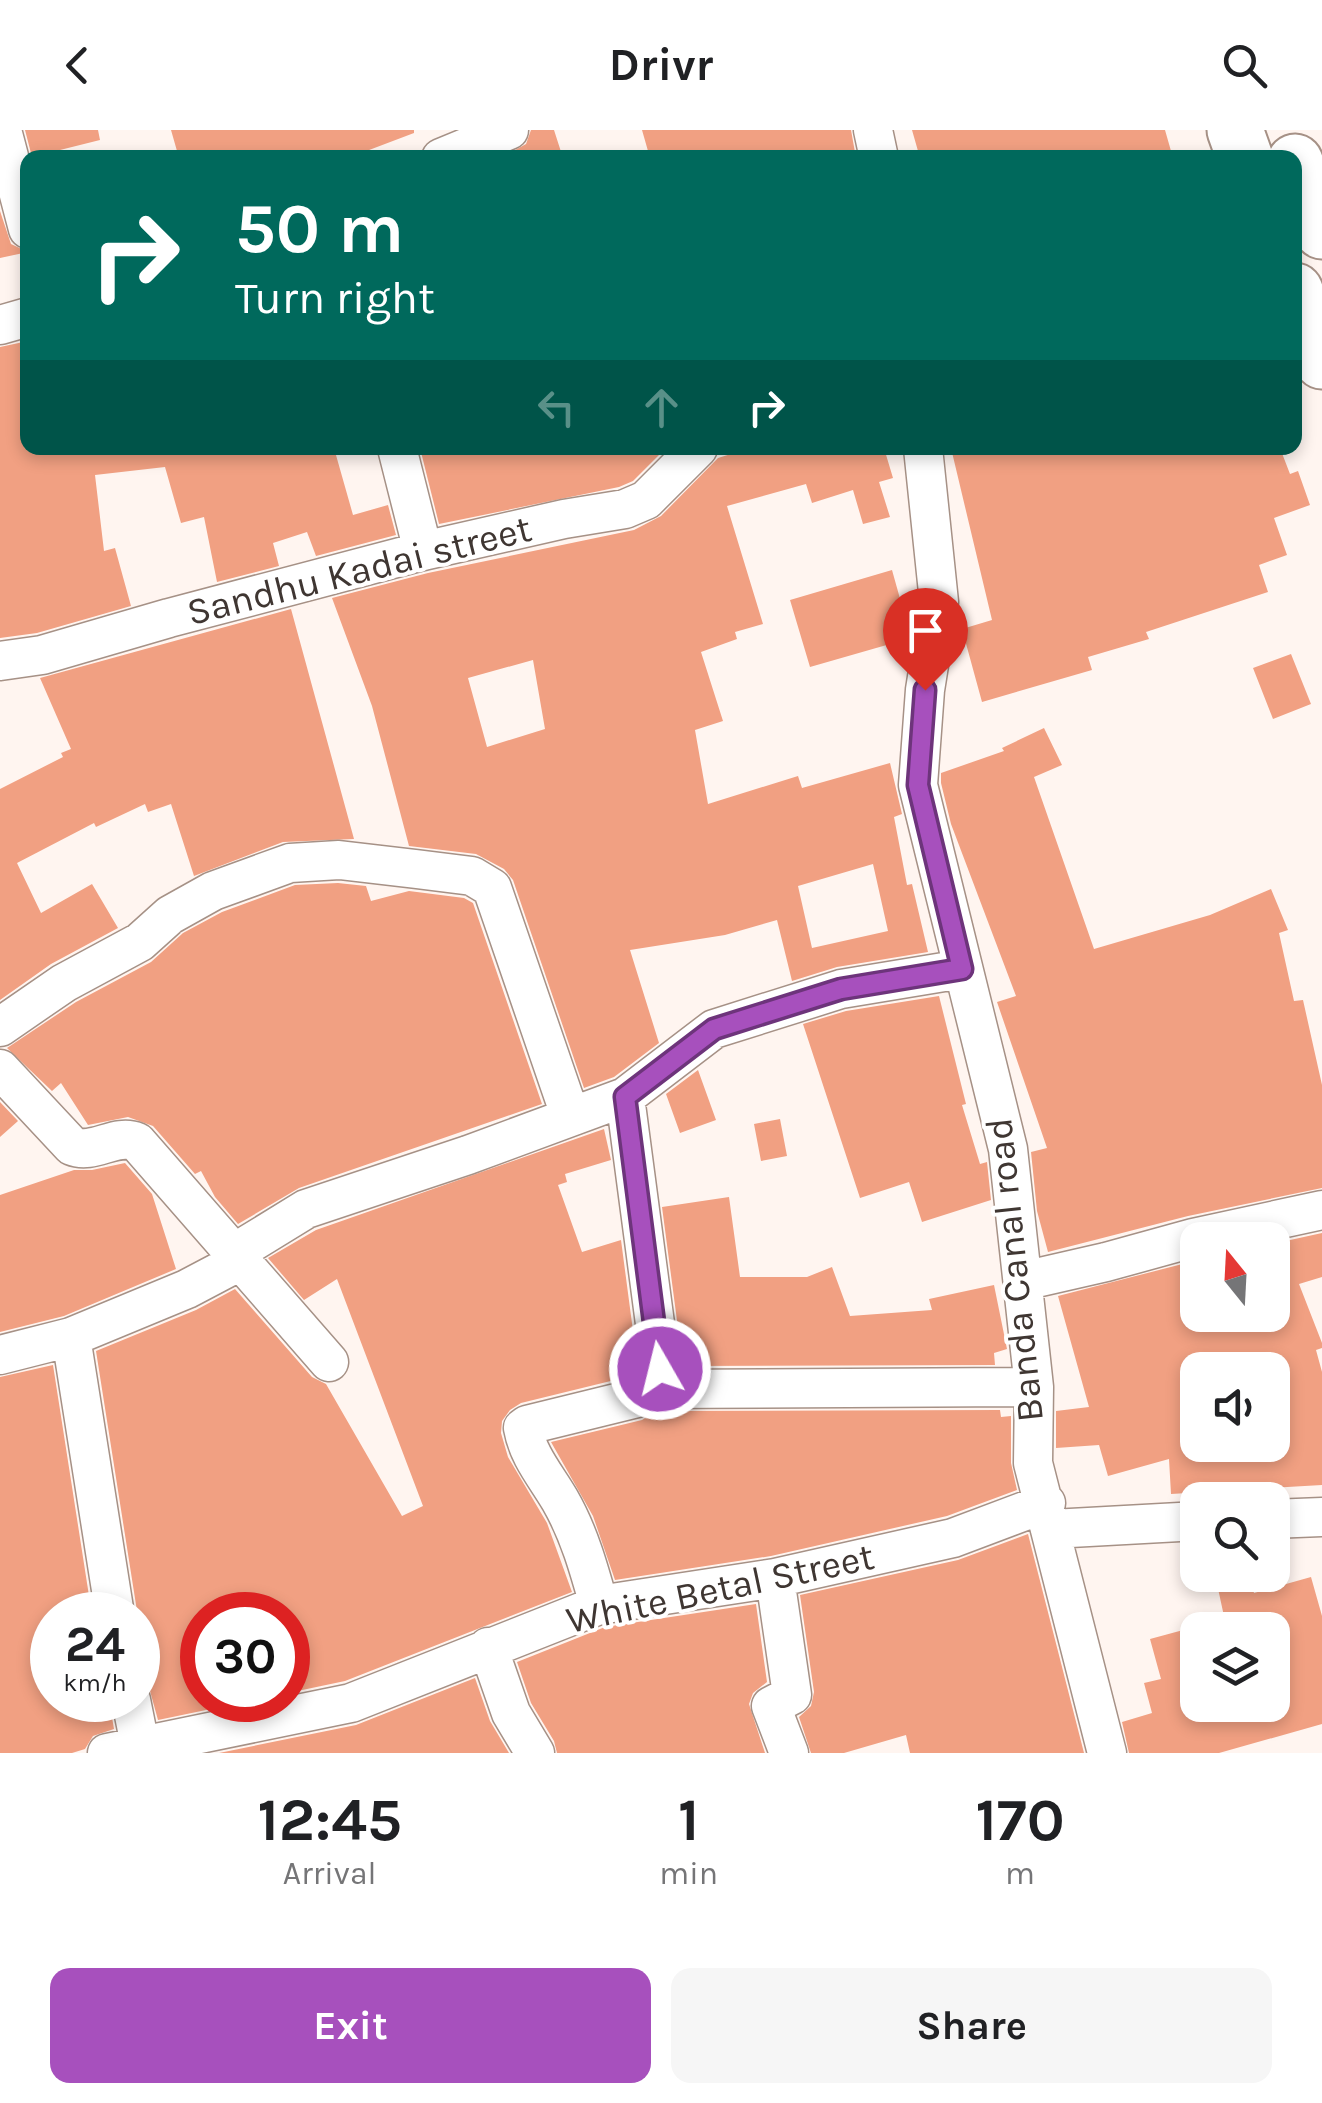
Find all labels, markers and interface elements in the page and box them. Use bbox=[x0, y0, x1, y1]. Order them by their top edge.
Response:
icon: back bbox=[50, 38, 105, 93]
icon: search bbox=[1217, 38, 1272, 93]
text: Drivr bbox=[609, 39, 713, 91]
text: 50 m bbox=[235, 188, 404, 270]
icon: right bbox=[70, 190, 200, 320]
text: Turn right bbox=[235, 272, 435, 324]
icon: left bbox=[529, 380, 584, 435]
icon: ahead bbox=[634, 380, 689, 435]
icon: right bbox=[739, 380, 794, 435]
street label: Sandhu Kadai street bbox=[182, 506, 536, 635]
pin bbox=[883, 588, 968, 691]
icon: arrive bbox=[898, 603, 953, 658]
street label: Banda Canal road bbox=[976, 1116, 1053, 1424]
north arrow bbox=[1180, 1222, 1290, 1332]
map controls bbox=[1180, 1222, 1290, 1722]
position arrow bbox=[608, 1317, 712, 1421]
button: sound bbox=[1180, 1352, 1290, 1462]
button: search bbox=[1180, 1482, 1290, 1592]
street label: White Betal Street bbox=[562, 1534, 878, 1643]
speed limit sign: 30 bbox=[180, 1592, 310, 1722]
button: layers bbox=[1180, 1612, 1290, 1722]
text: 24 bbox=[65, 1615, 125, 1674]
text: km/h bbox=[63, 1668, 127, 1697]
text: 12:45 bbox=[257, 1785, 402, 1855]
text: 1 bbox=[678, 1785, 699, 1855]
text: 170 bbox=[975, 1785, 1065, 1855]
text: Arrival bbox=[283, 1855, 376, 1892]
text: min bbox=[659, 1855, 718, 1892]
text: m bbox=[1005, 1855, 1035, 1892]
button: Exit bbox=[50, 1968, 651, 2083]
button: Share bbox=[671, 1968, 1272, 2083]

